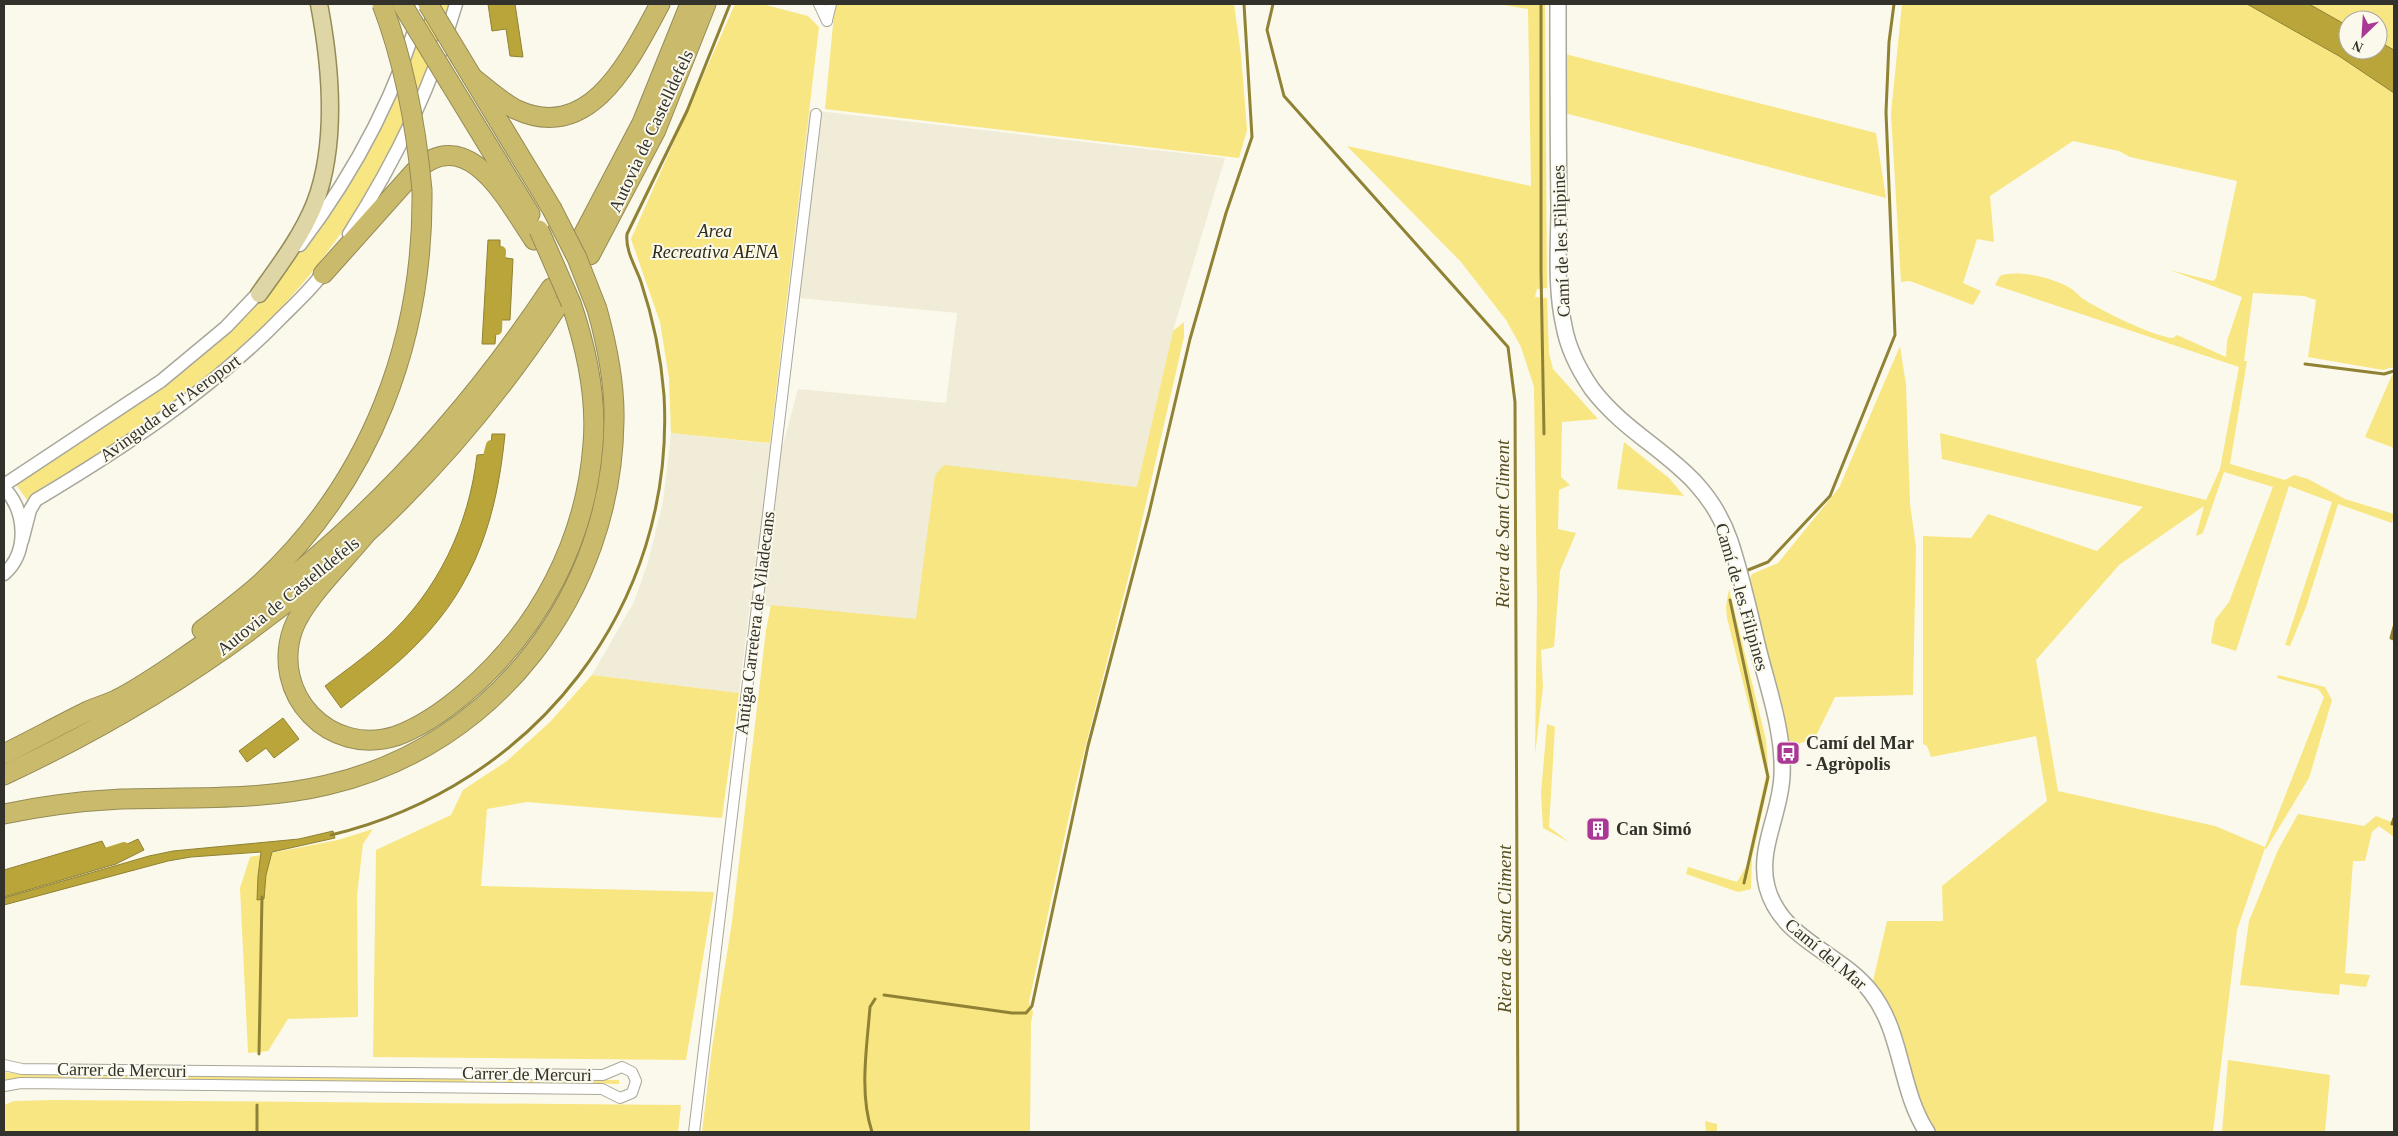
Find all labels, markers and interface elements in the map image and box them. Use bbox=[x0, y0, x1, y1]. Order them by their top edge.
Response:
north arrow bbox=[2338, 10, 2388, 60]
text: N bbox=[2350, 37, 2365, 55]
street label: Autovia de Castelldefels bbox=[605, 47, 697, 215]
street label: Camí de les Filipines bbox=[1548, 164, 1574, 318]
park label: Area Recreativa AENA bbox=[651, 221, 779, 262]
street label: Avinguda de l'Aeroport bbox=[96, 350, 244, 466]
water label: Riera de Sant Climent bbox=[1492, 439, 1513, 609]
street label: Antiga Carretera de Viladecans bbox=[731, 510, 779, 736]
street label: Camí de les Filipines bbox=[1711, 521, 1773, 673]
street label: Autovia de Castelldefels bbox=[213, 533, 363, 659]
place label: Camí del Mar - Agròpolis bbox=[1806, 733, 1914, 774]
bus stop icon: Camí del Mar - Agròpolis bbox=[1775, 740, 1801, 766]
building icon: Can Simó bbox=[1585, 816, 1611, 842]
place label: Can Simó bbox=[1616, 819, 1692, 839]
water label: Riera de Sant Climent bbox=[1494, 844, 1515, 1014]
street label: Camí del Mar bbox=[1781, 914, 1871, 994]
street label: Carrer de Mercuri bbox=[57, 1059, 187, 1081]
street label: Carrer de Mercuri bbox=[462, 1063, 592, 1085]

